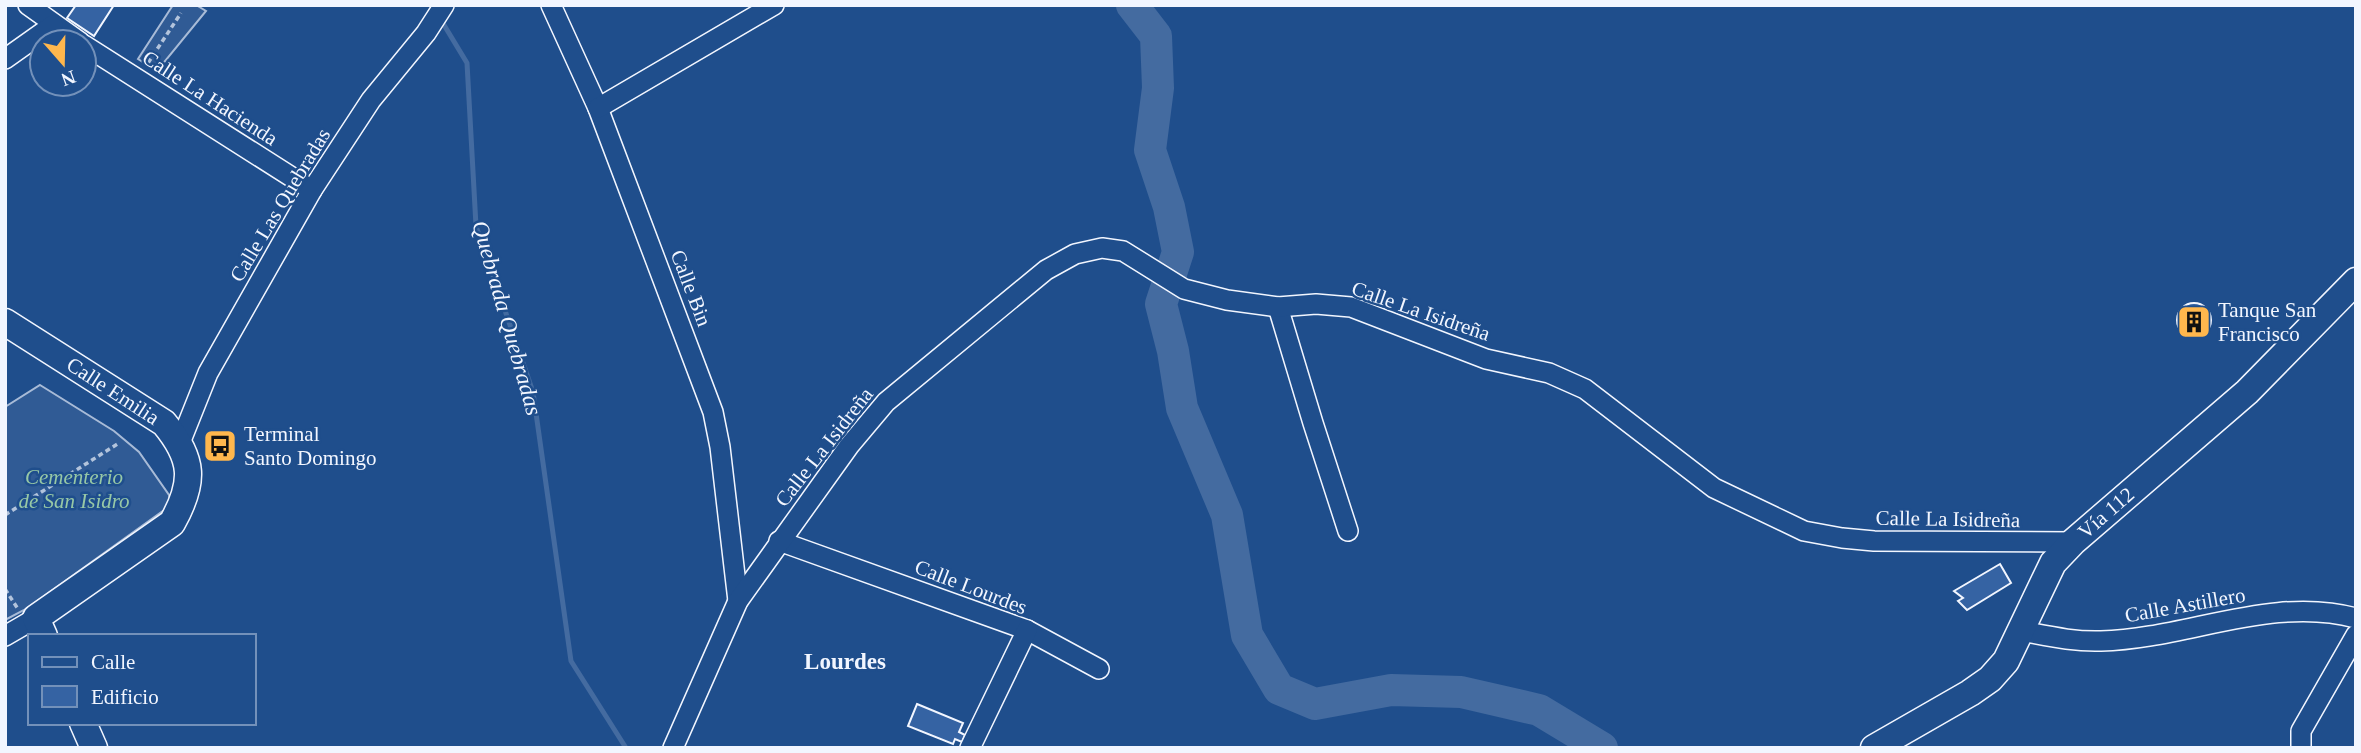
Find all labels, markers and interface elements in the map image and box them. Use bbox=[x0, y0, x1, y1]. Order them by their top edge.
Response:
north arrow bbox=[28, 28, 98, 98]
street label: Calle La Hacienda bbox=[138, 45, 283, 151]
text: N bbox=[58, 66, 79, 91]
street label: Calle Las Quebradas bbox=[225, 124, 335, 286]
water label: Quebrada Quebradas bbox=[467, 218, 547, 418]
street label: Calle Bin bbox=[665, 246, 717, 330]
street label: Calle La Isidreña bbox=[1349, 276, 1494, 346]
place label: Tanque San Francisco bbox=[2218, 298, 2317, 346]
building icon: Tanque San Francisco bbox=[2175, 303, 2213, 341]
street label: Calle Emilia bbox=[62, 352, 164, 430]
street label: Calle La Isidreña bbox=[770, 382, 878, 511]
place label: Terminal Santo Domingo bbox=[244, 422, 376, 470]
bus stop icon: Terminal Santo Domingo bbox=[201, 427, 239, 465]
park label: Cementerio de San Isidro bbox=[18, 465, 130, 513]
street label: Vía 112 bbox=[2073, 482, 2139, 544]
street label: Calle La Isidreña bbox=[1875, 506, 2021, 532]
street label: Calle Lourdes bbox=[911, 555, 1031, 619]
street label: Calle Astillero bbox=[2123, 583, 2247, 627]
legend bbox=[28, 634, 256, 725]
district label: Lourdes bbox=[804, 649, 886, 674]
text: Calle bbox=[91, 650, 135, 674]
text: Edificio bbox=[91, 685, 159, 709]

